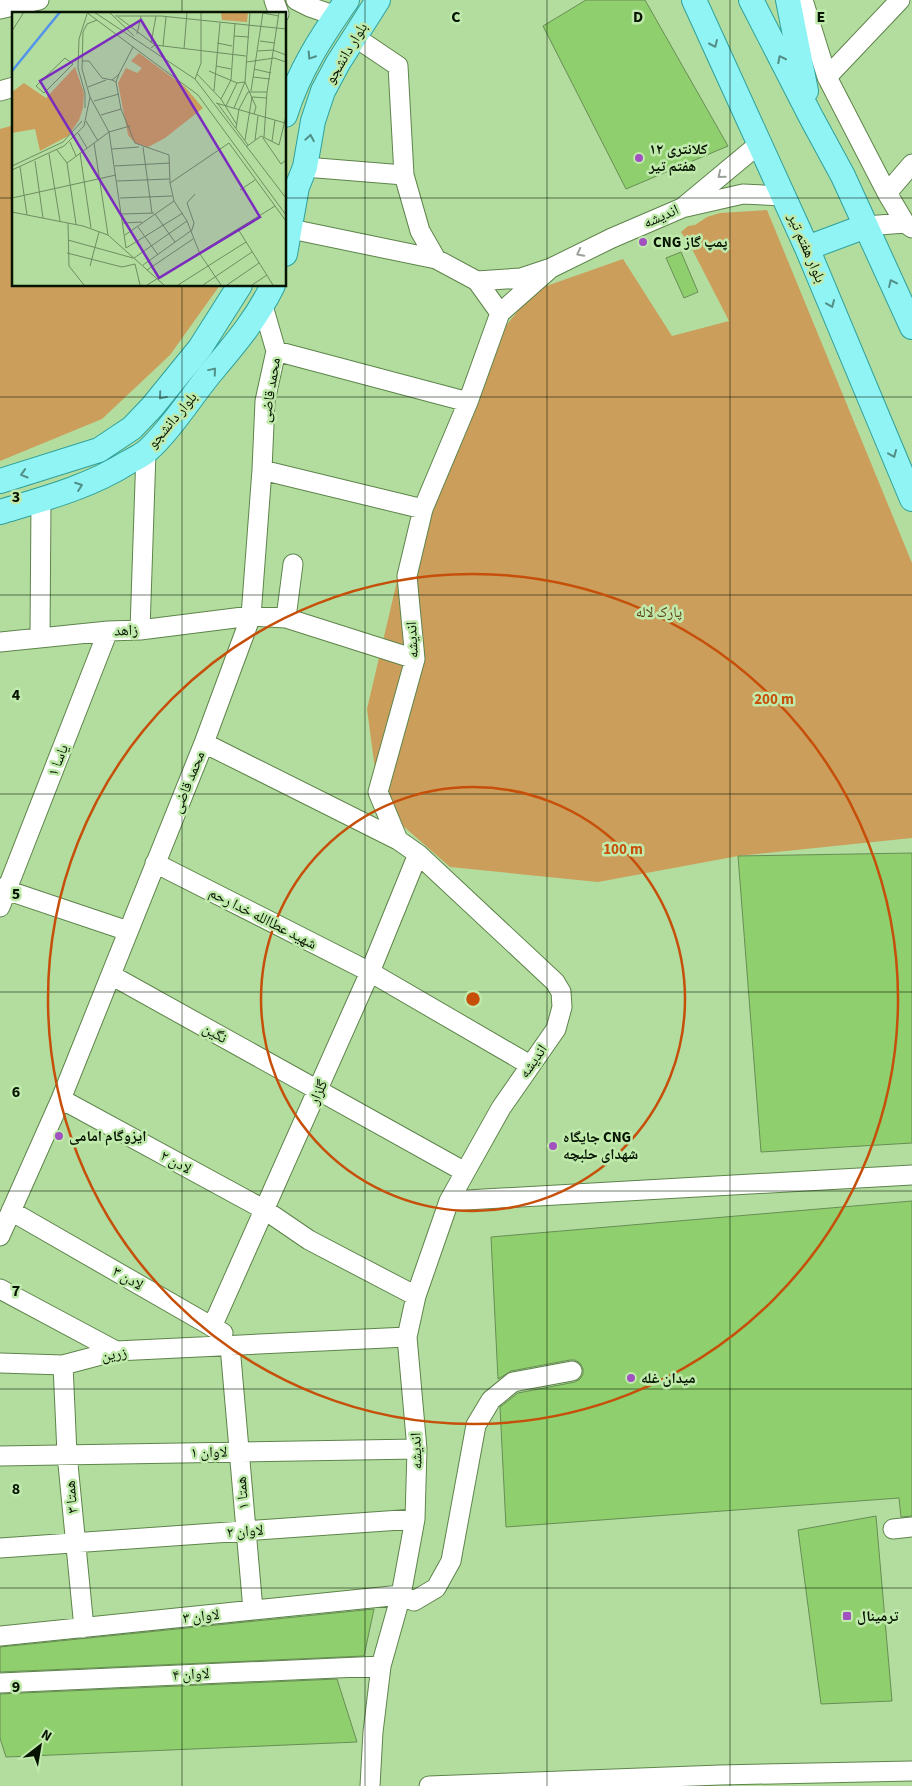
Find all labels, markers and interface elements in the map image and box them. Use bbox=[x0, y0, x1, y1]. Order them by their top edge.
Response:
text: C bbox=[451, 6, 461, 28]
text: D bbox=[633, 6, 643, 28]
text: E bbox=[817, 6, 825, 28]
inset map bbox=[12, 12, 286, 286]
street label: بلوار دانشجو bbox=[320, 19, 373, 88]
one-way arrow bbox=[708, 39, 718, 48]
one-way arrow bbox=[307, 50, 317, 59]
one-way arrow bbox=[777, 55, 787, 64]
one-way arrow bbox=[304, 134, 315, 142]
place label: کلانتری ۱۲ هفتم تیر bbox=[648, 139, 708, 177]
marker: کلانتری ۱۲ هفتم تیر bbox=[633, 152, 645, 164]
one-way arrow bbox=[718, 169, 727, 178]
street label: اندیشه bbox=[640, 199, 682, 234]
street label: بلوار هفتم تیر bbox=[782, 209, 831, 286]
place label: CNG پمپ گاز bbox=[653, 232, 728, 253]
marker: CNG پمپ گاز bbox=[637, 236, 649, 248]
one-way arrow bbox=[577, 247, 586, 257]
one-way arrow bbox=[887, 279, 898, 288]
one-way arrow bbox=[825, 299, 835, 308]
street label: محمد قاضی bbox=[255, 356, 286, 424]
one-way arrow bbox=[207, 368, 215, 377]
street label: بلوار دانشجو bbox=[142, 388, 202, 453]
one-way arrow bbox=[159, 390, 167, 399]
one-way arrow bbox=[887, 449, 898, 458]
one-way arrow bbox=[20, 469, 28, 479]
one-way arrow bbox=[75, 482, 83, 492]
text: 3 bbox=[12, 486, 20, 508]
park label: پارک لاله bbox=[636, 602, 682, 623]
street label: زاهد bbox=[114, 620, 139, 641]
street label: اندیشه bbox=[401, 621, 424, 659]
text: 4 bbox=[12, 684, 21, 706]
text: 200 m bbox=[754, 689, 794, 710]
street label: یاسا ۱ bbox=[43, 741, 74, 779]
street label: محمد قاضی bbox=[166, 748, 210, 816]
text: 100 m bbox=[603, 839, 643, 860]
street label: شهید عطاالله خدا رحم bbox=[205, 882, 320, 955]
text: 5 bbox=[12, 883, 20, 905]
centre of rings bbox=[464, 990, 482, 1008]
street label: نگین bbox=[199, 1018, 231, 1049]
street label: اندیشه bbox=[514, 1040, 553, 1082]
street label: گلزار bbox=[303, 1076, 333, 1109]
text: 6 bbox=[12, 1081, 20, 1103]
place label: ایزوگام امامی bbox=[69, 1126, 146, 1147]
place label: جایگاه CNG شهدای حلبچه bbox=[563, 1127, 638, 1165]
marker: ایزوگام امامی bbox=[53, 1130, 65, 1142]
marker: جایگاه CNG شهدای حلبچه bbox=[547, 1140, 559, 1152]
street label: لادن ۲ bbox=[156, 1146, 195, 1179]
street label: لادن ۳ bbox=[108, 1261, 147, 1296]
text: 7 bbox=[12, 1280, 20, 1302]
street label: زرین bbox=[100, 1342, 129, 1367]
place label: میدان غله bbox=[641, 1368, 696, 1389]
marker: میدان غله bbox=[625, 1372, 637, 1384]
street label: اندیشه bbox=[405, 1432, 428, 1470]
street label: لاوان ۱ bbox=[190, 1442, 228, 1463]
street label: همتا ۱ bbox=[231, 1476, 254, 1510]
text: 8 bbox=[12, 1478, 20, 1500]
street label: همتا ۳ bbox=[60, 1480, 83, 1514]
street label: لاوان ۲ bbox=[226, 1520, 264, 1543]
street label: لاوان ۳ bbox=[182, 1604, 221, 1629]
place label: ترمینال bbox=[857, 1606, 898, 1627]
marker: ترمینال bbox=[841, 1610, 853, 1622]
street label: لاوان ۴ bbox=[172, 1663, 210, 1686]
text: 9 bbox=[12, 1676, 20, 1698]
north arrow bbox=[15, 1721, 65, 1771]
text: N bbox=[37, 1725, 55, 1747]

